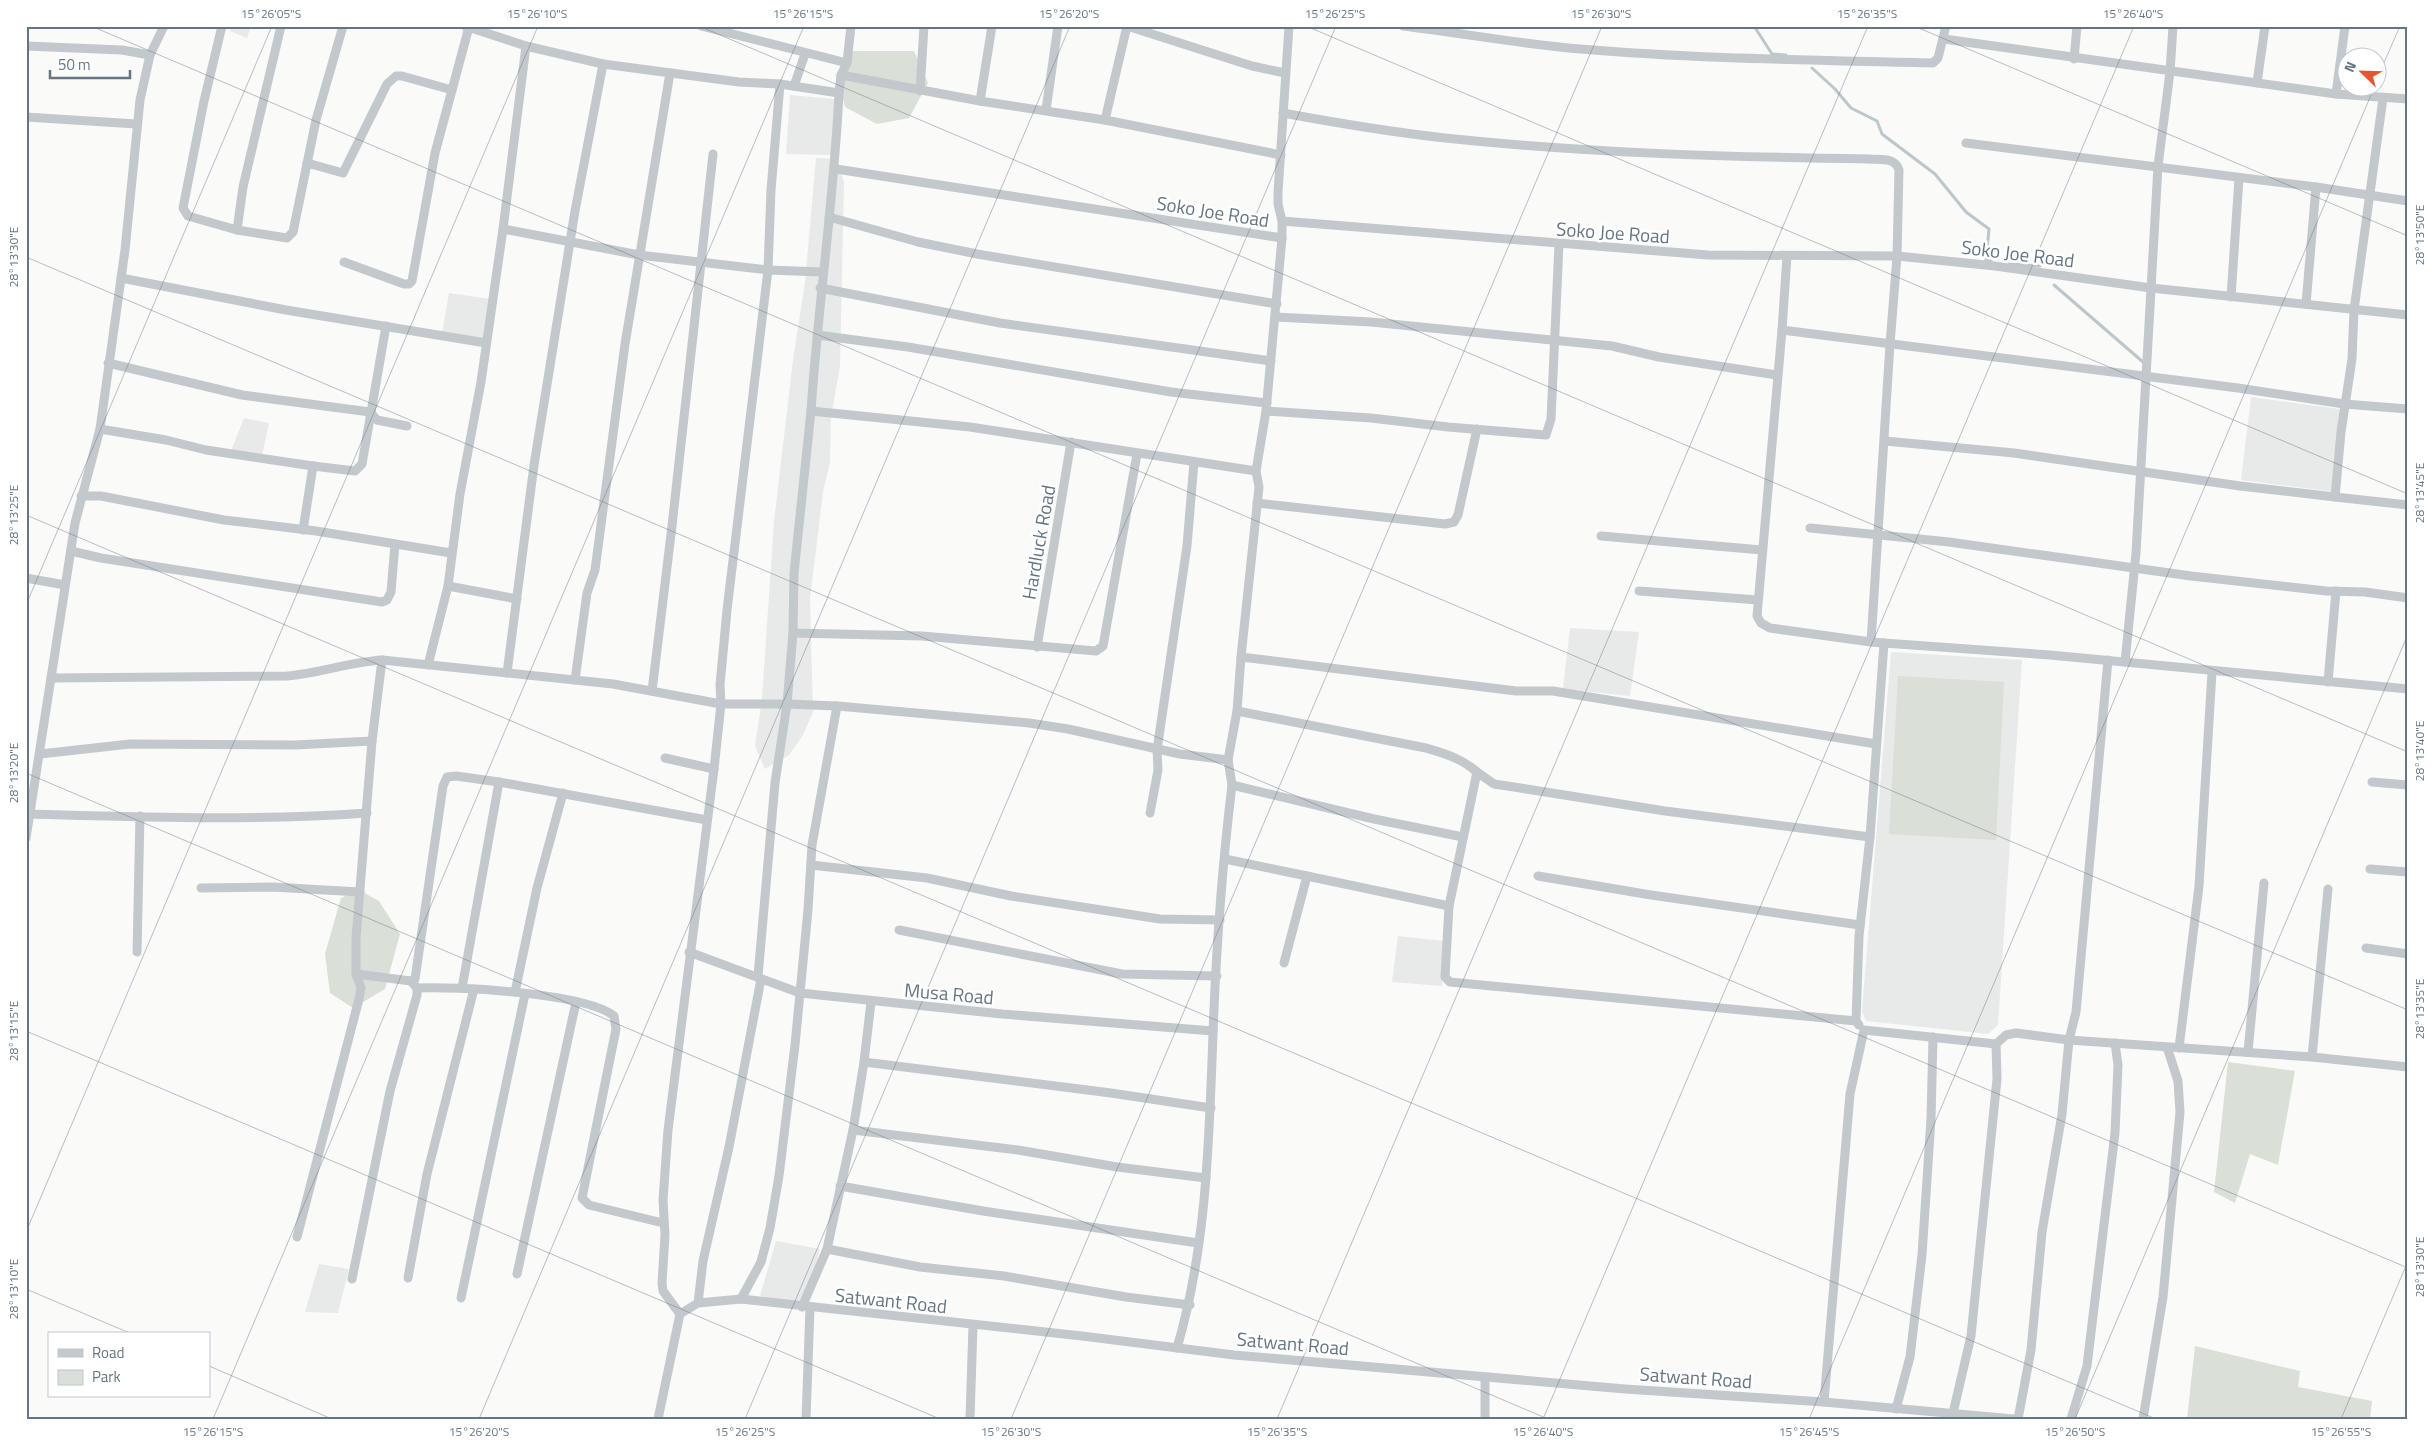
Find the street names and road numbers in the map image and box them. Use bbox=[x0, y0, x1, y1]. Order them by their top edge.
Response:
street label: Soko Joe Road bbox=[1155, 188, 1271, 234]
street label: Soko Joe Road bbox=[1555, 214, 1671, 250]
street label: Soko Joe Road bbox=[1960, 232, 2076, 274]
street label: Hardluck Road bbox=[1014, 482, 1062, 602]
street label: Musa Road bbox=[903, 975, 995, 1011]
street label: Satwant Road bbox=[834, 1280, 948, 1320]
street label: Satwant Road bbox=[1236, 1324, 1350, 1362]
street label: Satwant Road bbox=[1639, 1359, 1753, 1395]

